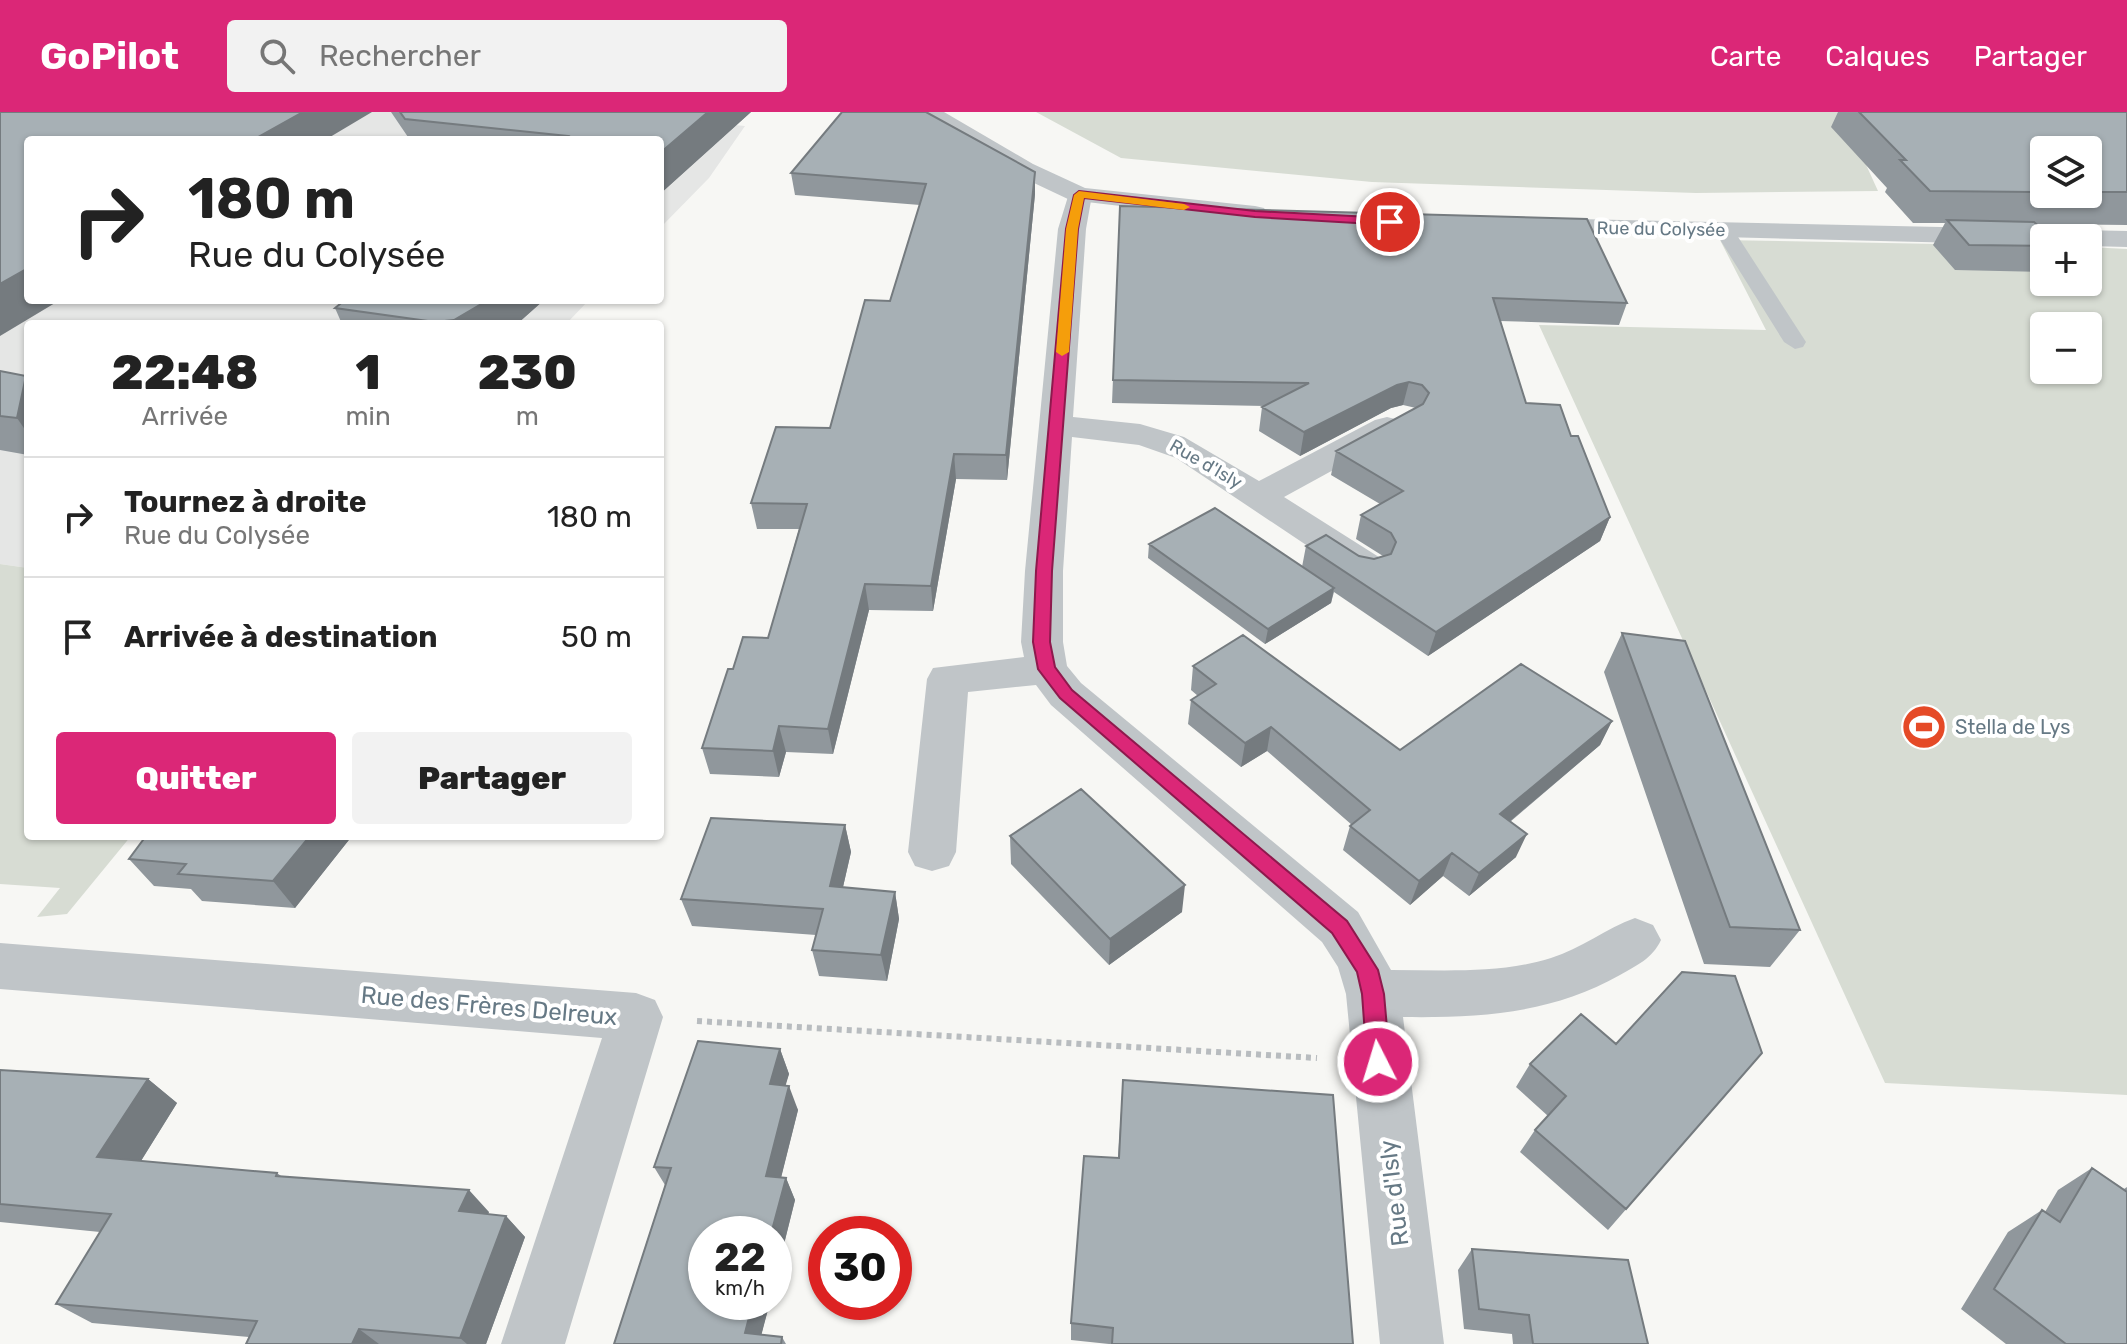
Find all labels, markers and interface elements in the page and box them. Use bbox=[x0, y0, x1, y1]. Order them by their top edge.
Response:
search box bbox=[227, 20, 787, 92]
text: GoPilot bbox=[40, 33, 179, 79]
icon: search bbox=[255, 34, 299, 78]
text: Rechercher bbox=[319, 38, 481, 74]
text: Carte bbox=[1710, 40, 1781, 73]
text: Calques bbox=[1825, 40, 1930, 73]
text: Partager bbox=[1974, 40, 2087, 73]
map controls bbox=[2030, 136, 2102, 384]
button: layers bbox=[2030, 136, 2102, 208]
text: 180 m bbox=[188, 166, 355, 232]
icon: right bbox=[56, 168, 160, 272]
pin bbox=[1356, 188, 1424, 256]
icon: arrive bbox=[1368, 200, 1412, 244]
street label: Rue du Colysée bbox=[1596, 217, 1726, 241]
button: + bbox=[2030, 224, 2102, 296]
text: Rue du Colysée bbox=[188, 233, 446, 276]
button: − bbox=[2030, 312, 2102, 384]
text: 22:48 bbox=[111, 344, 258, 401]
text: 1 bbox=[355, 344, 381, 401]
text: 230 bbox=[478, 344, 577, 401]
text: Arrivée bbox=[141, 401, 228, 432]
text: min bbox=[345, 401, 391, 432]
text: m bbox=[516, 401, 539, 432]
street label: Rue d'Isly bbox=[1166, 434, 1246, 494]
text: Tournez à droite bbox=[124, 484, 367, 520]
icon: right bbox=[56, 495, 100, 539]
text: 180 m bbox=[547, 499, 632, 535]
text: Rue du Colysée bbox=[124, 520, 310, 551]
icon: arrive bbox=[56, 615, 100, 659]
text: Arrivée à destination bbox=[124, 619, 438, 655]
text: 50 m bbox=[561, 619, 632, 655]
sports icon: Stella de Lys bbox=[1900, 703, 1948, 751]
place label: Stella de Lys bbox=[1955, 715, 2070, 739]
button: Quitter bbox=[56, 732, 336, 824]
button: Partager bbox=[352, 732, 632, 824]
street label: Rue des Frères Delreux bbox=[360, 981, 618, 1031]
position arrow bbox=[1336, 1020, 1420, 1104]
street label: Rue d'Isly bbox=[1374, 1138, 1414, 1248]
speed limit sign: 30 bbox=[808, 1216, 912, 1320]
text: 22 bbox=[714, 1234, 766, 1281]
text: km/h bbox=[715, 1276, 765, 1300]

